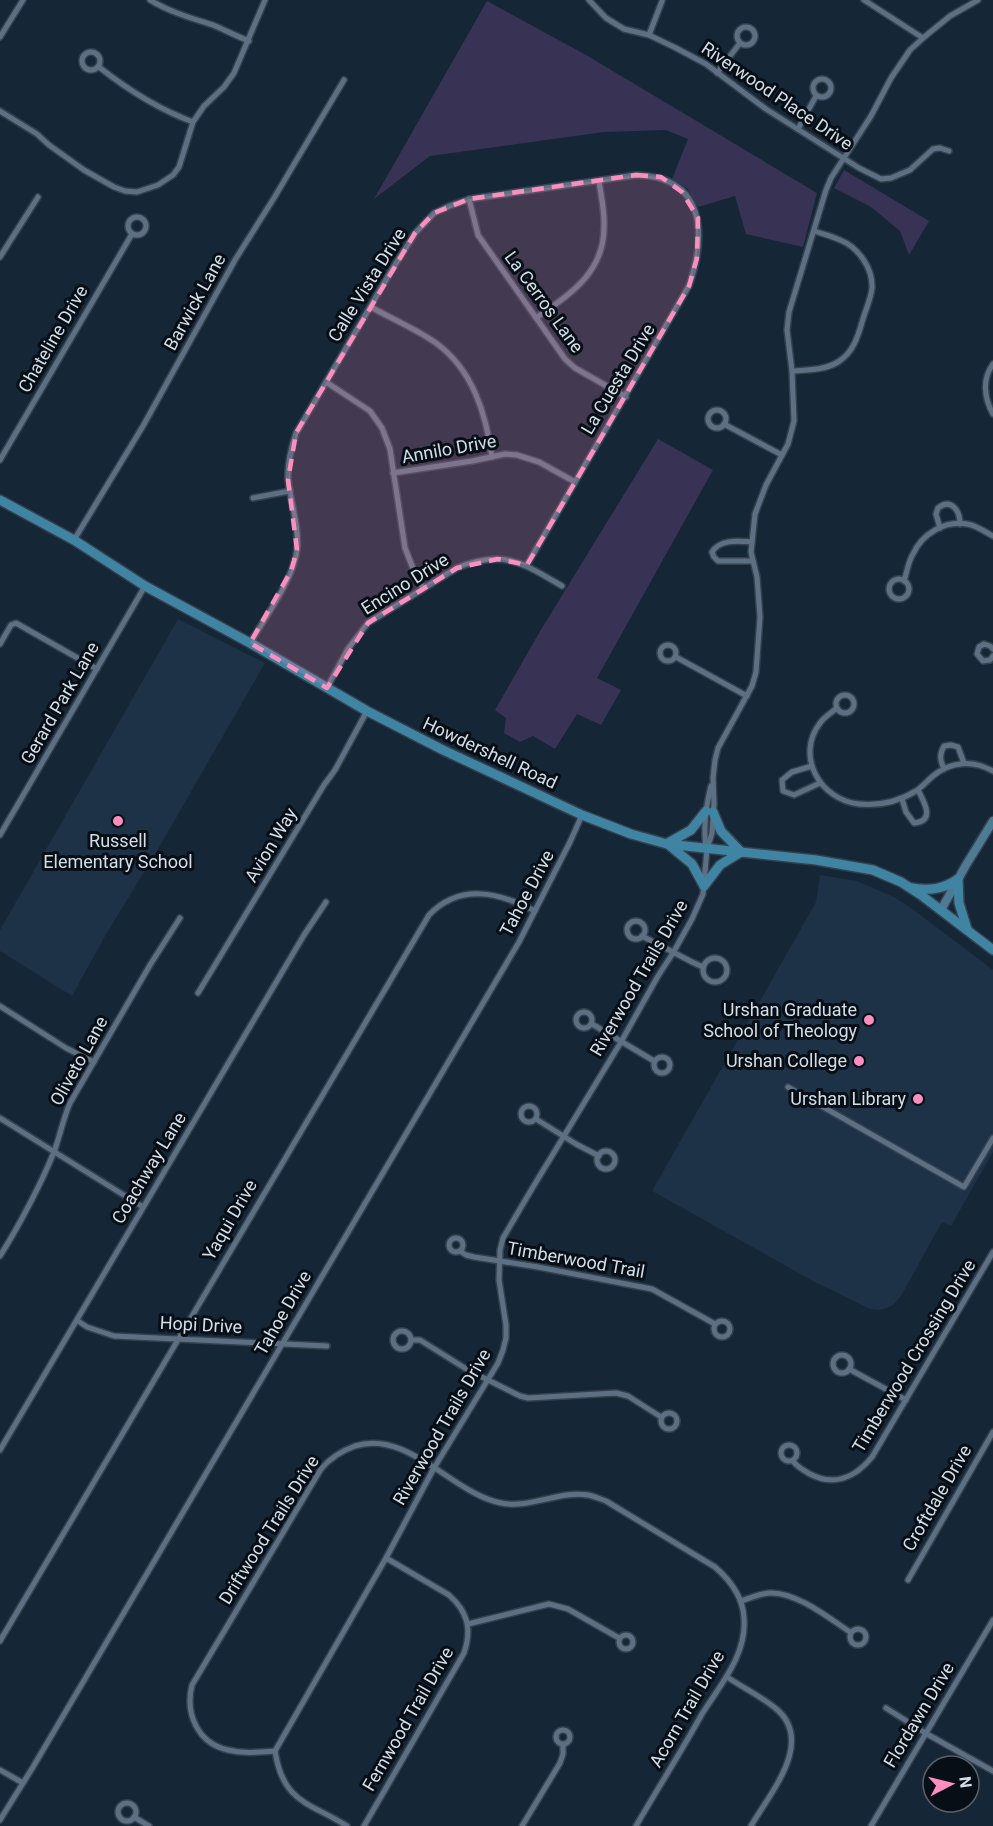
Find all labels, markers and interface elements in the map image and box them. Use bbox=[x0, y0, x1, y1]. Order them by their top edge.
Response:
street label: Riverwood Place Drive bbox=[698, 37, 857, 154]
street label: Calle Vista Drive bbox=[323, 224, 410, 345]
street label: La Cerros Lane bbox=[501, 247, 588, 357]
street label: Barwick Lane bbox=[159, 250, 230, 354]
street label: Chateline Drive bbox=[13, 282, 92, 396]
street label: La Cuesta Drive bbox=[576, 320, 659, 438]
street label: Annilo Drive bbox=[400, 430, 498, 467]
street label: Encino Drive bbox=[357, 548, 452, 619]
street label: Gerard Park Lane bbox=[16, 638, 103, 768]
street label: Howdershell Road bbox=[420, 712, 561, 793]
street label: Avion Way bbox=[240, 803, 301, 886]
marker: Russell Elementary School bbox=[111, 814, 125, 828]
place label: Russell Elementary School bbox=[43, 830, 193, 872]
street label: Tahoe Drive bbox=[495, 846, 558, 939]
street label: Riverwood Trails Drive bbox=[585, 896, 692, 1060]
place label: Urshan Graduate School of Theology bbox=[703, 999, 857, 1041]
street label: Oliveto Lane bbox=[45, 1013, 112, 1109]
marker: Urshan Graduate School of Theology bbox=[862, 1013, 876, 1027]
place label: Urshan College bbox=[726, 1050, 847, 1071]
marker: Urshan College bbox=[852, 1054, 866, 1068]
place label: Urshan Library bbox=[790, 1088, 906, 1109]
marker: Urshan Library bbox=[911, 1092, 925, 1106]
street label: Coachway Lane bbox=[107, 1108, 190, 1227]
street label: Yaqui Drive bbox=[198, 1176, 261, 1264]
street label: Timberwood Trail bbox=[506, 1237, 647, 1282]
street label: Timberwood Crossing Drive bbox=[848, 1255, 980, 1456]
street label: Tahoe Drive bbox=[250, 1267, 315, 1359]
street label: Hopi Drive bbox=[159, 1312, 243, 1337]
street label: Riverwood Trails Drive bbox=[388, 1345, 495, 1509]
street label: Croftdale Drive bbox=[898, 1441, 975, 1554]
street label: Driftwood Trails Drive bbox=[214, 1452, 323, 1608]
street label: Fernwood Trail Drive bbox=[358, 1643, 457, 1795]
street label: Acorn Trail Drive bbox=[645, 1647, 728, 1771]
street label: Flordawn Drive bbox=[879, 1658, 958, 1771]
north arrow bbox=[921, 1754, 981, 1814]
text: N bbox=[955, 1775, 976, 1789]

